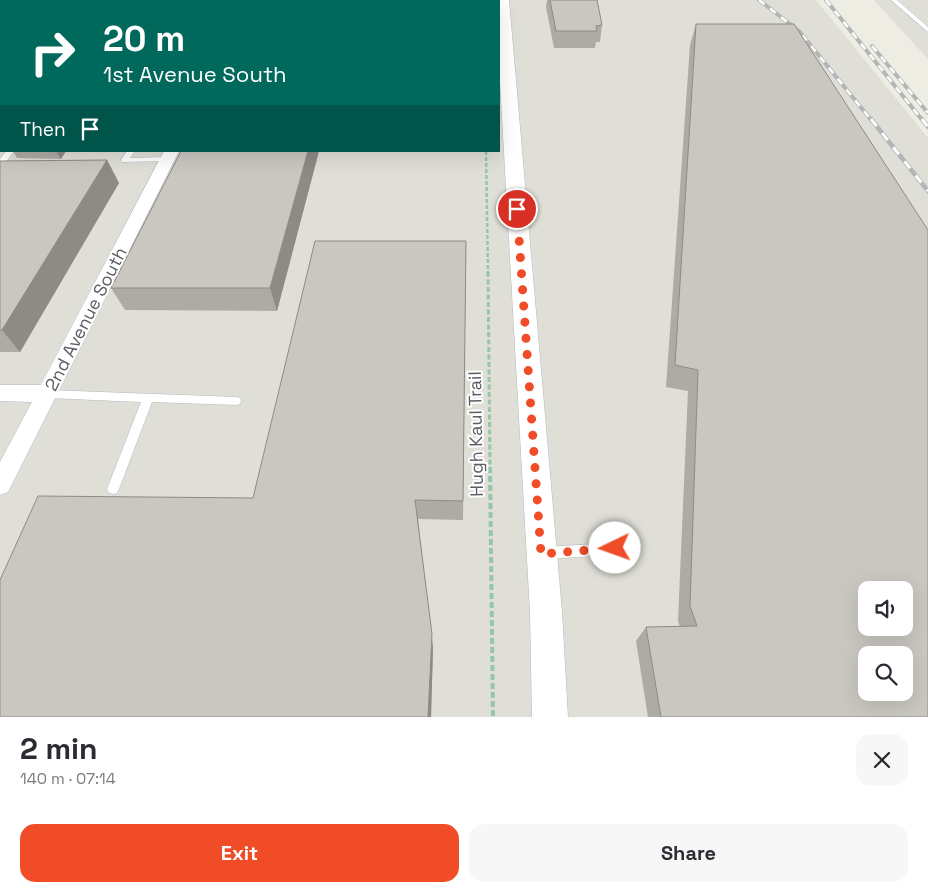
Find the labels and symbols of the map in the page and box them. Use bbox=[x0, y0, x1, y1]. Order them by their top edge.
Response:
pin bbox=[496, 188, 538, 230]
street label: 2nd Avenue South bbox=[39, 243, 132, 395]
street label: Hugh Kaul Trail bbox=[463, 371, 488, 497]
position arrow bbox=[588, 521, 640, 573]

